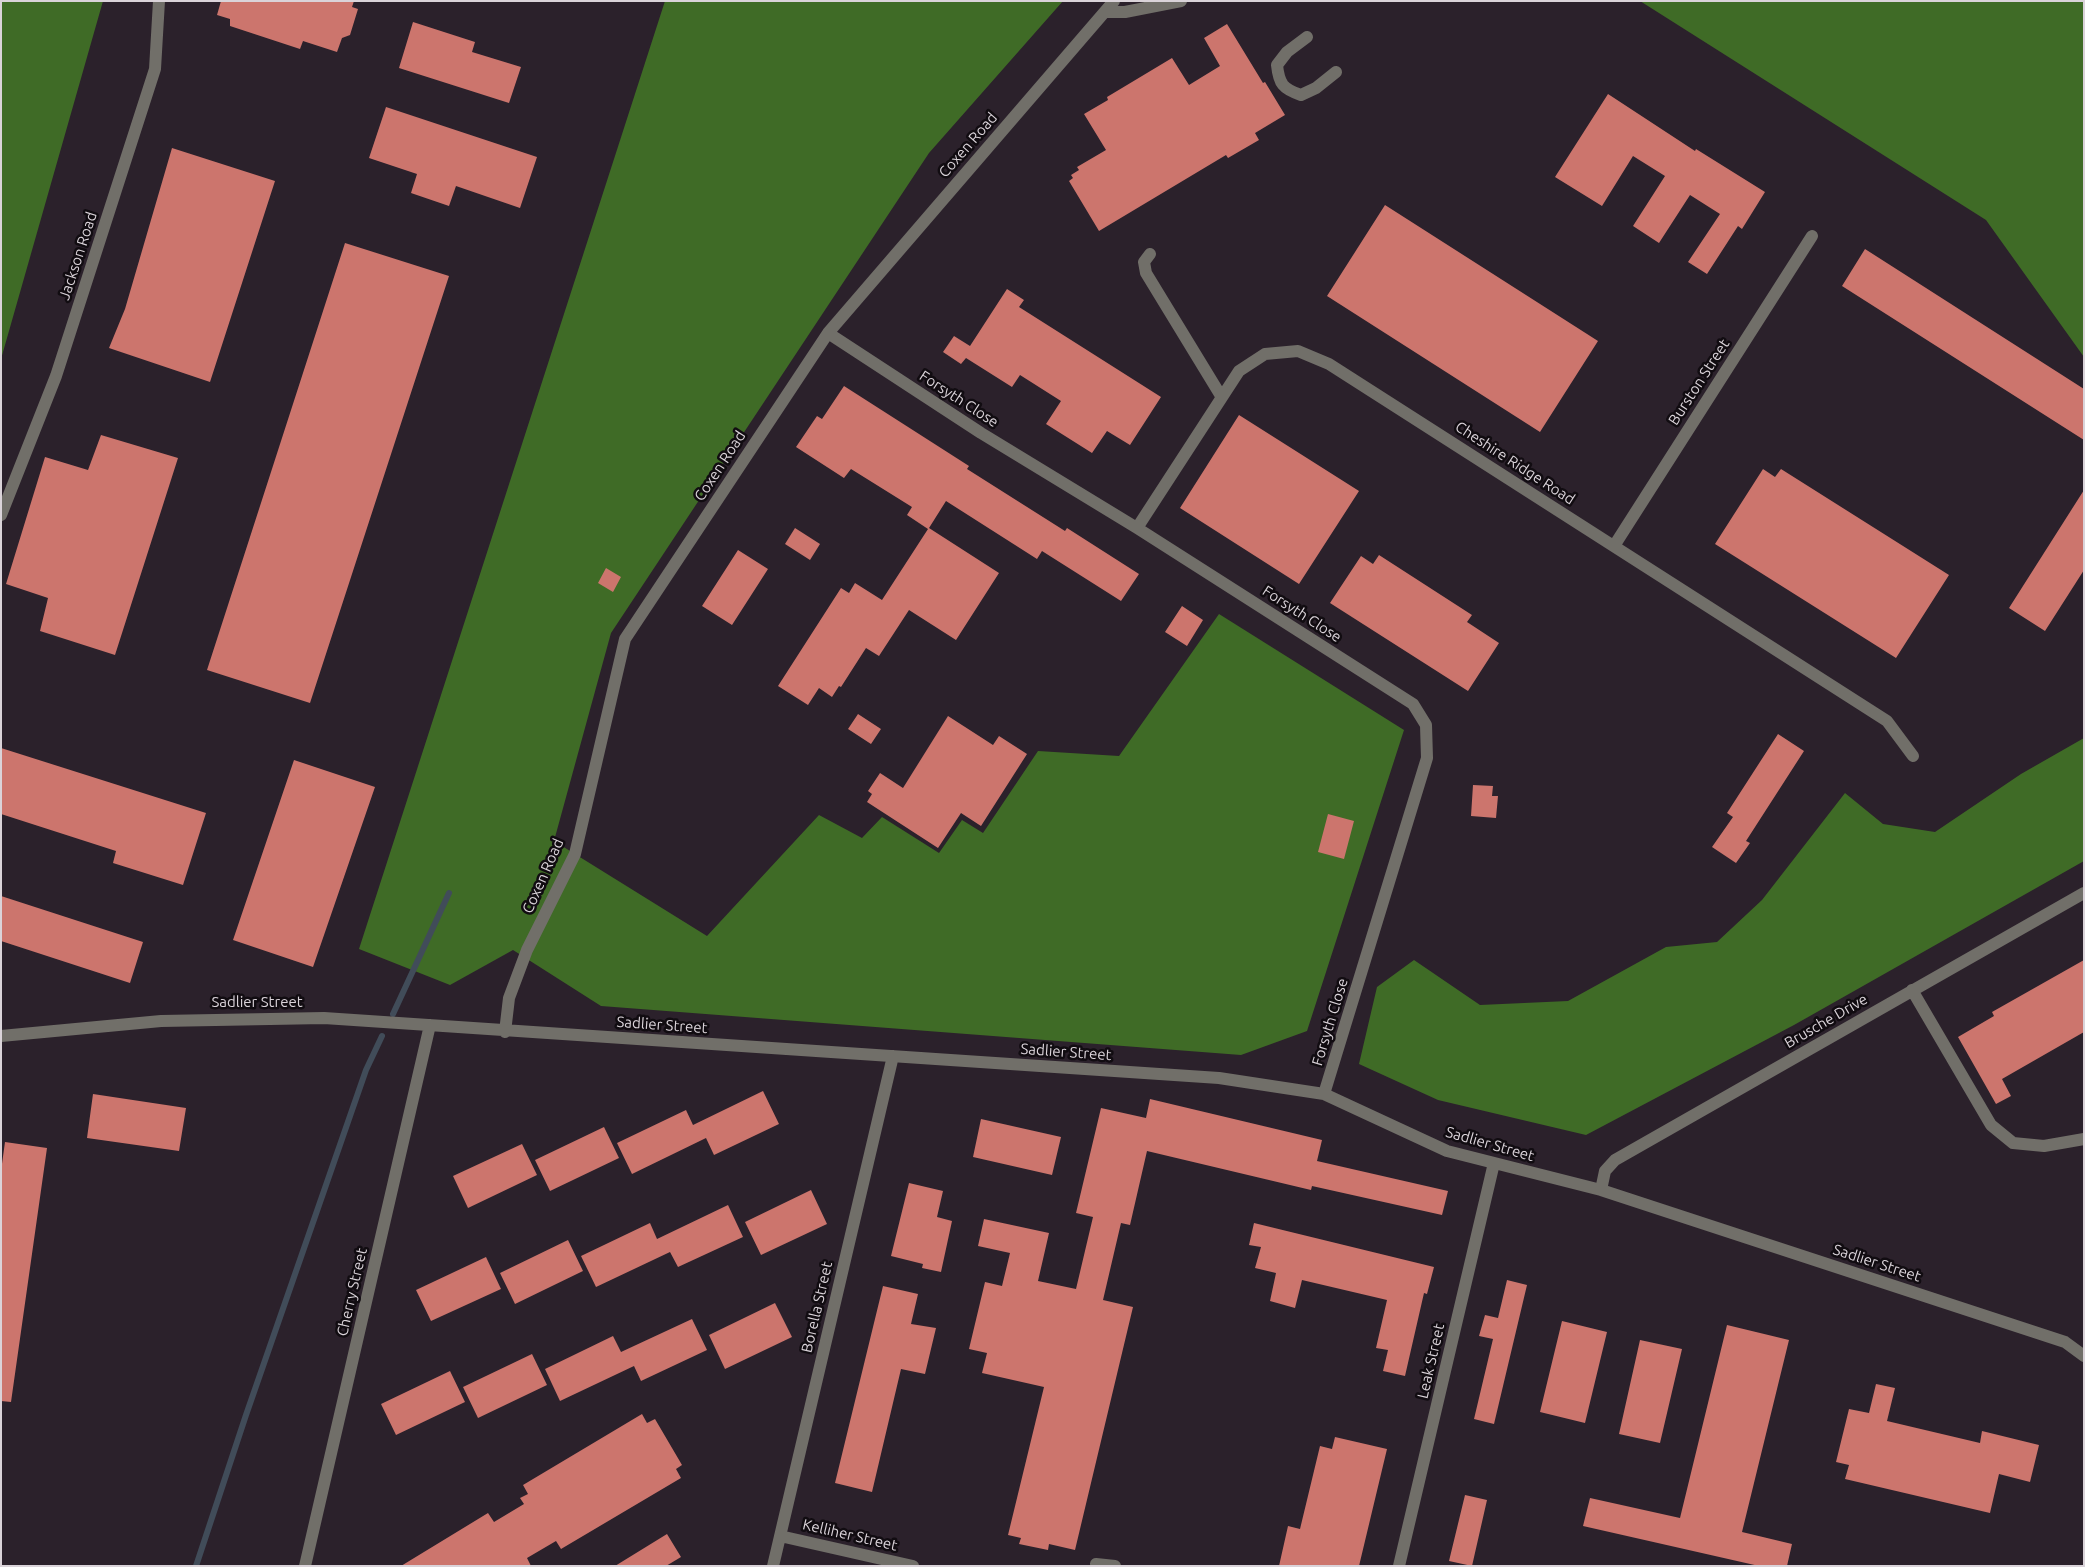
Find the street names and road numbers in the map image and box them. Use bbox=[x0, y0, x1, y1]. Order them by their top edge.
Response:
street label: Coxen Road bbox=[935, 109, 1001, 181]
street label: Jackson Road bbox=[55, 210, 101, 302]
street label: Burston Street bbox=[1665, 336, 1733, 428]
street label: Forsyth Close bbox=[916, 367, 1002, 431]
street label: Cheshire Ridge Road bbox=[1452, 418, 1578, 508]
street label: Coxen Road bbox=[691, 428, 749, 504]
street label: Forsyth Close bbox=[1259, 582, 1345, 646]
street label: Coxen Road bbox=[518, 836, 568, 916]
street label: Forsyth Close bbox=[1308, 976, 1352, 1068]
street label: Brusche Drive bbox=[1781, 990, 1871, 1052]
street label: Sadlier Street bbox=[211, 993, 303, 1011]
street label: Sadlier Street bbox=[616, 1013, 708, 1037]
street label: Sadlier Street bbox=[1020, 1040, 1112, 1064]
street label: Sadlier Street bbox=[1444, 1123, 1536, 1165]
street label: Sadlier Street bbox=[1831, 1240, 1923, 1286]
street label: Cherry Street bbox=[333, 1246, 371, 1338]
street label: Borella Street bbox=[798, 1260, 836, 1354]
street label: Leak Street bbox=[1414, 1322, 1448, 1400]
street label: Kelliher Street bbox=[801, 1515, 899, 1555]

